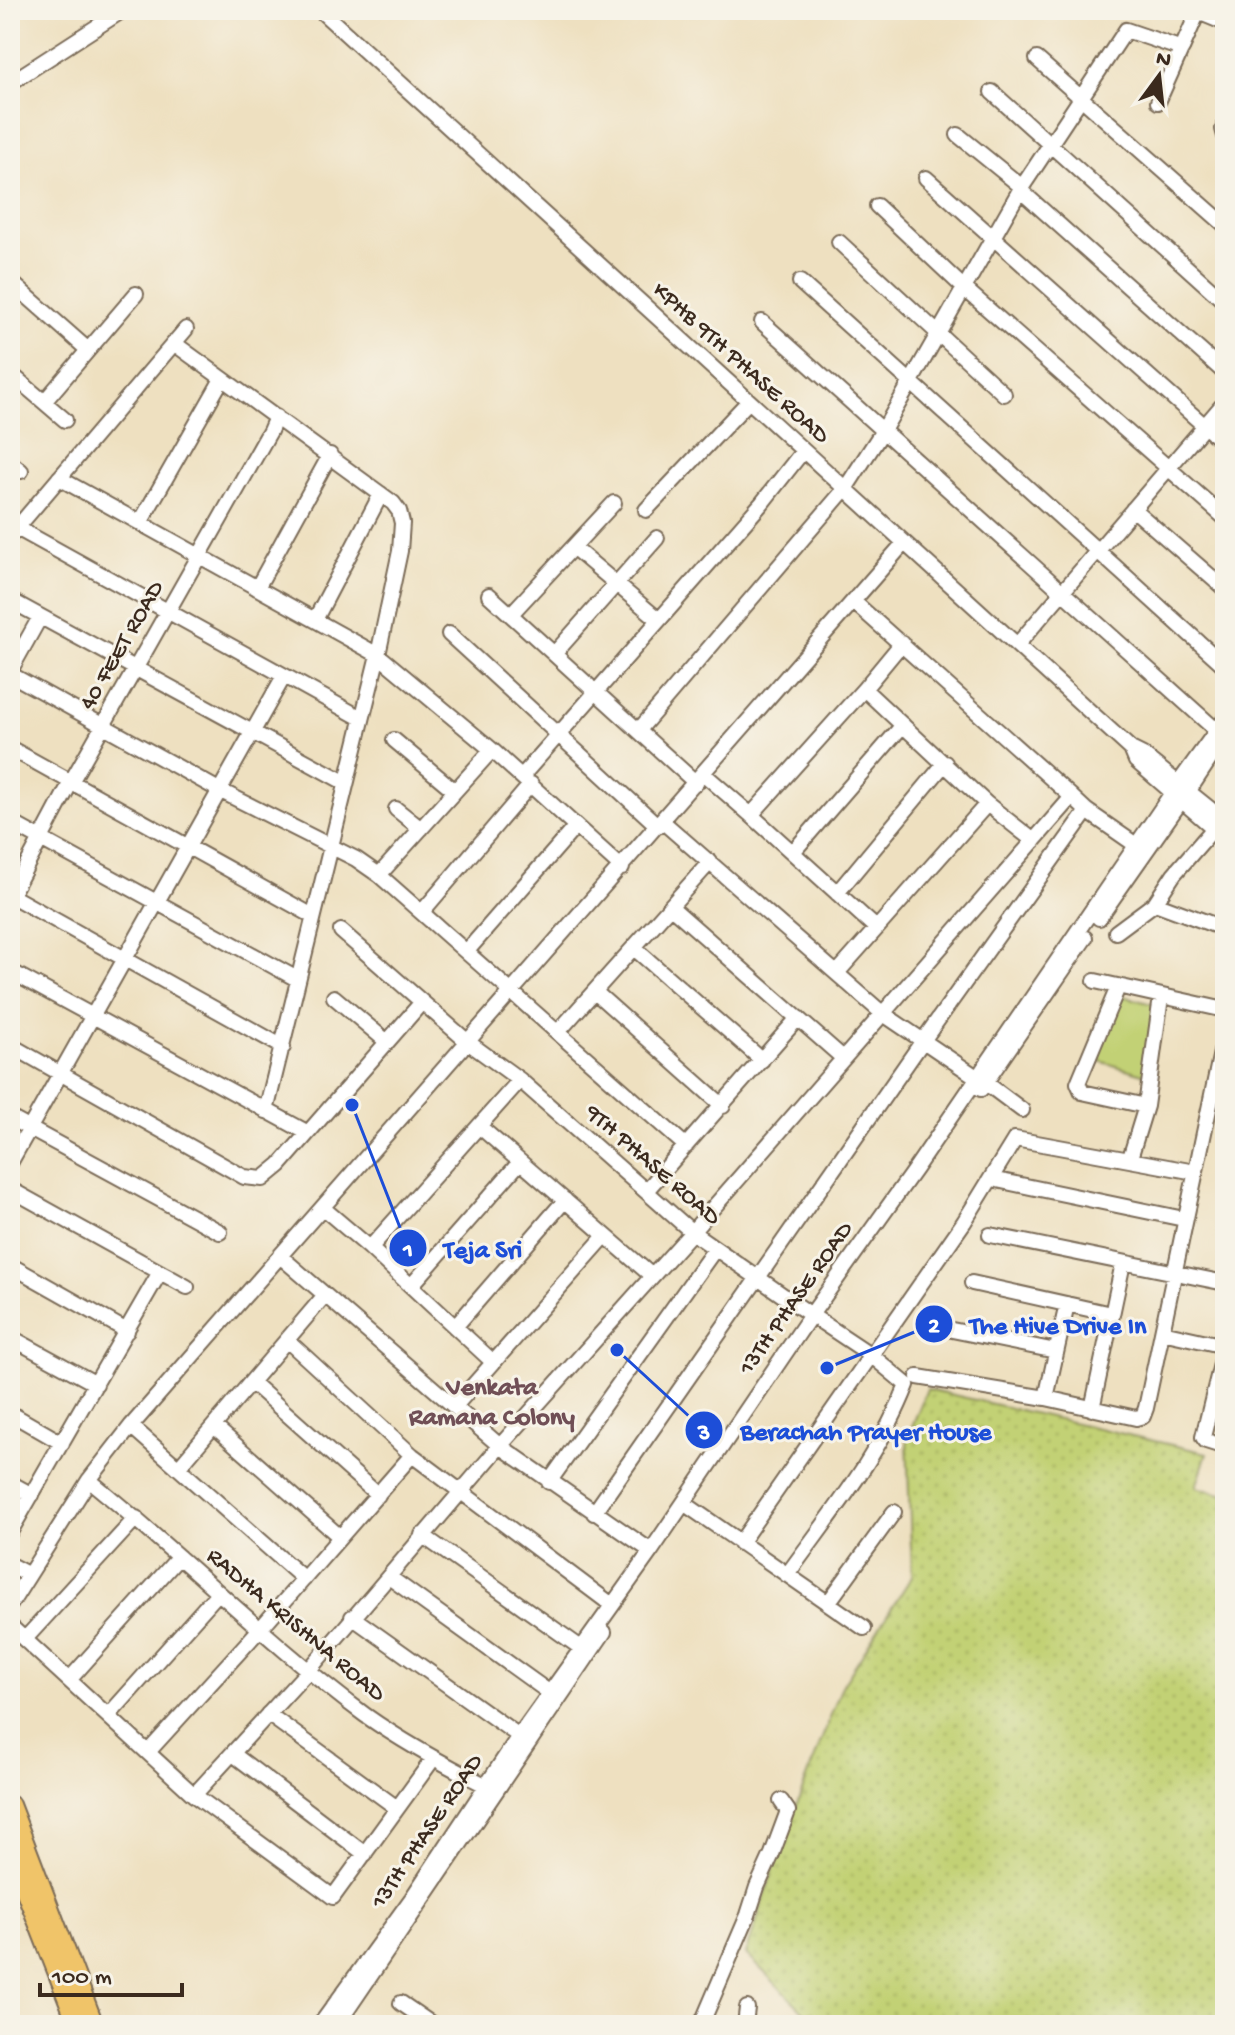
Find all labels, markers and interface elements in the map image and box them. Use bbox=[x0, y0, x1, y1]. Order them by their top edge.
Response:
north arrow bbox=[1119, 36, 1199, 116]
text: N bbox=[1153, 46, 1173, 75]
street label: KPHB 9TH PHASE ROAD bbox=[645, 277, 835, 451]
street label: 40 FEET ROAD bbox=[74, 576, 172, 716]
street label: 9TH PHASE ROAD bbox=[577, 1099, 726, 1233]
street label: 13TH PHASE ROAD bbox=[733, 1216, 861, 1382]
callout: Teja Sri bbox=[388, 1223, 539, 1273]
text: 1 bbox=[402, 1237, 413, 1266]
text: Teja Sri bbox=[442, 1237, 522, 1268]
callout: The Hive Drive In bbox=[914, 1299, 1163, 1349]
text: 2 bbox=[928, 1313, 940, 1342]
text: The Hive Drive In bbox=[968, 1313, 1147, 1344]
district label: Venkata Ramana Colony bbox=[408, 1374, 575, 1435]
callout: Berachah Prayer House bbox=[684, 1405, 1007, 1455]
text: Berachah Prayer House bbox=[740, 1419, 993, 1450]
text: 3 bbox=[697, 1420, 710, 1449]
street label: RADHA KRISHNA ROAD bbox=[200, 1543, 391, 1710]
street label: 13TH PHASE ROAD bbox=[365, 1749, 491, 1916]
scale bar bbox=[40, 1947, 182, 1997]
text: 100 m bbox=[51, 1964, 112, 1993]

